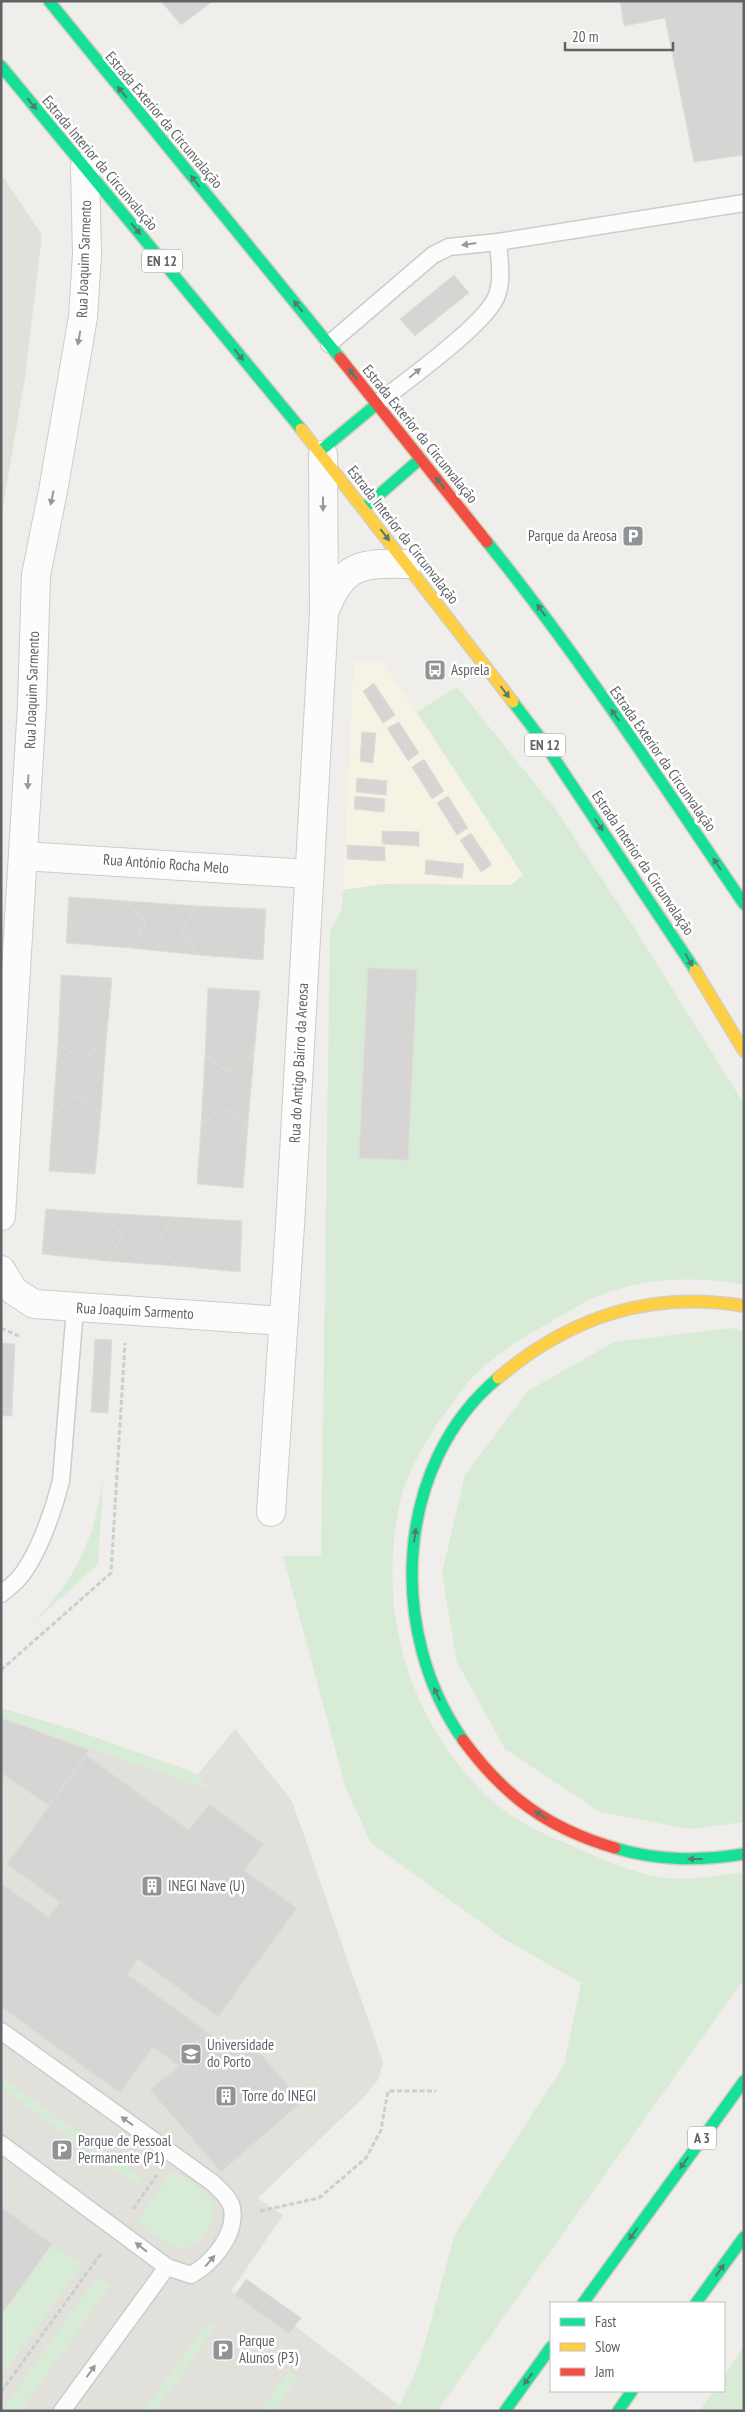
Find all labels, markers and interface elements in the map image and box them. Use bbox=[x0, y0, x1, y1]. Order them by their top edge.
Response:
scale bar bbox=[565, 20, 672, 52]
text: 20 m bbox=[572, 27, 598, 46]
street label: Estrada Exterior da Circunvalação bbox=[102, 47, 227, 192]
one-way arrow bbox=[116, 86, 127, 99]
street label: Estrada Interior da Circunvalação bbox=[38, 91, 162, 234]
one-way arrow bbox=[27, 97, 38, 110]
one-way arrow bbox=[190, 175, 201, 187]
street label: Rua Joaquim Sarmento bbox=[72, 200, 95, 318]
one-way arrow bbox=[130, 222, 141, 235]
one-way arrow bbox=[461, 240, 477, 248]
road number: EN 12 bbox=[142, 250, 182, 272]
one-way arrow bbox=[293, 300, 304, 313]
one-way arrow bbox=[75, 331, 83, 347]
one-way arrow bbox=[234, 348, 245, 361]
street label: Estrada Exterior da Circunvalação bbox=[359, 361, 482, 507]
one-way arrow bbox=[348, 368, 359, 381]
one-way arrow bbox=[408, 368, 421, 379]
street label: Estrada Interior da Circunvalação bbox=[343, 462, 463, 608]
one-way arrow bbox=[434, 476, 445, 489]
one-way arrow bbox=[47, 491, 55, 507]
one-way arrow bbox=[319, 496, 327, 512]
parking icon: Parque da Areosa bbox=[621, 524, 645, 548]
place label: Parque da Areosa bbox=[528, 526, 617, 545]
one-way arrow bbox=[380, 528, 390, 542]
one-way arrow bbox=[536, 603, 546, 617]
street label: Rua Joaquim Sarmento bbox=[20, 631, 43, 749]
bus stop icon: Asprela bbox=[423, 658, 447, 682]
place label: Asprela bbox=[451, 660, 490, 679]
street label: Estrada Exterior da Circunvalação bbox=[606, 682, 721, 835]
one-way arrow bbox=[500, 685, 510, 699]
one-way arrow bbox=[610, 708, 620, 722]
road number: EN 12 bbox=[525, 734, 565, 756]
one-way arrow bbox=[23, 774, 31, 790]
street label: Estrada Interior da Circunvalação bbox=[588, 787, 699, 939]
one-way arrow bbox=[594, 818, 604, 831]
street label: Rua António Rocha Melo bbox=[102, 850, 230, 877]
one-way arrow bbox=[712, 857, 721, 871]
one-way arrow bbox=[685, 953, 694, 966]
street label: Rua do Antigo Bairro da Areosa bbox=[285, 983, 312, 1143]
street label: Rua Joaquim Sarmento bbox=[76, 1298, 194, 1323]
one-way arrow bbox=[411, 1527, 419, 1543]
one-way arrow bbox=[432, 1687, 440, 1701]
one-way arrow bbox=[535, 1811, 548, 1820]
one-way arrow bbox=[687, 1855, 703, 1863]
building icon: INEGI Nave (U) bbox=[140, 1874, 164, 1898]
place label: INEGI Nave (U) bbox=[168, 1876, 245, 1895]
place label: Universidade do Porto bbox=[207, 2035, 274, 2071]
school or university icon: Universidade do Porto bbox=[179, 2042, 203, 2066]
building icon: Torre do INEGI bbox=[214, 2084, 238, 2108]
place label: Torre do INEGI bbox=[242, 2086, 316, 2105]
one-way arrow bbox=[120, 2116, 133, 2126]
road number: A 3 bbox=[688, 2126, 716, 2150]
place label: Parque de Pessoal Permanente (P1) bbox=[78, 2131, 172, 2167]
parking icon: Parque de Pessoal Permanente (P1) bbox=[50, 2138, 74, 2162]
one-way arrow bbox=[679, 2156, 690, 2169]
one-way arrow bbox=[628, 2227, 638, 2241]
one-way arrow bbox=[135, 2241, 148, 2252]
one-way arrow bbox=[204, 2254, 215, 2267]
one-way arrow bbox=[715, 2263, 725, 2277]
legend bbox=[550, 2302, 725, 2392]
text: Fast bbox=[595, 2312, 616, 2331]
place label: Parque Alunos (P3) bbox=[239, 2331, 298, 2367]
text: Slow bbox=[595, 2337, 620, 2356]
parking icon: Parque Alunos (P3) bbox=[211, 2338, 235, 2362]
text: Jam bbox=[594, 2362, 614, 2381]
one-way arrow bbox=[86, 2364, 96, 2378]
one-way arrow bbox=[523, 2372, 533, 2386]

